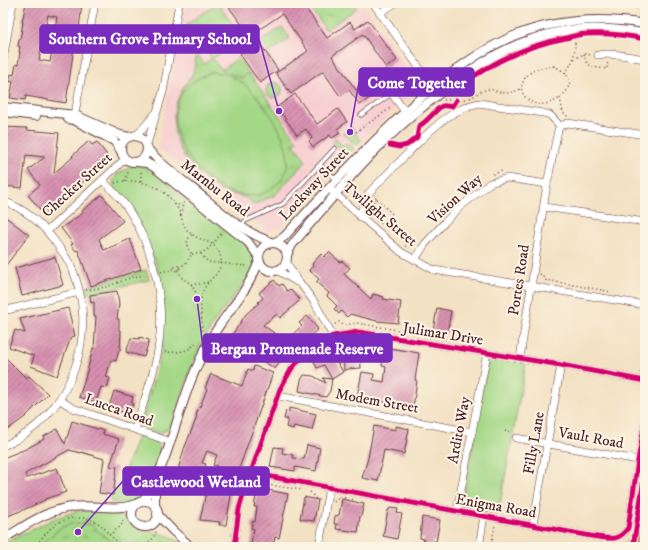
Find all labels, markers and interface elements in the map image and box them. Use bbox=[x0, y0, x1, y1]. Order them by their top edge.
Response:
callout: Southern Grove Primary School bbox=[40, 25, 259, 53]
text: Southern Grove Primary School bbox=[49, 29, 253, 49]
callout: Come Together bbox=[359, 68, 474, 96]
text: Come Together bbox=[367, 73, 468, 93]
street label: Lockway Street bbox=[275, 143, 353, 225]
street label: Checker Street bbox=[38, 148, 116, 222]
street label: Marnbu Road bbox=[177, 155, 254, 221]
street label: Vision Way bbox=[423, 169, 487, 229]
street label: Twilight Street bbox=[339, 177, 421, 251]
street label: Portes Road bbox=[504, 243, 534, 317]
street label: Julimar Drive bbox=[399, 318, 485, 350]
callout: Bergan Promenade Reserve bbox=[203, 334, 392, 362]
text: Bergan Promenade Reserve bbox=[211, 339, 384, 359]
street label: Modem Street bbox=[334, 384, 420, 418]
street label: Lucca Road bbox=[82, 389, 156, 431]
street label: Ardito Way bbox=[443, 394, 475, 465]
street label: Filly Lane bbox=[519, 410, 549, 476]
street label: Vault Road bbox=[556, 423, 626, 453]
callout: Castlewood Wetland bbox=[123, 467, 269, 495]
text: Castlewood Wetland bbox=[131, 472, 262, 492]
street label: Enigma Road bbox=[454, 490, 538, 523]

